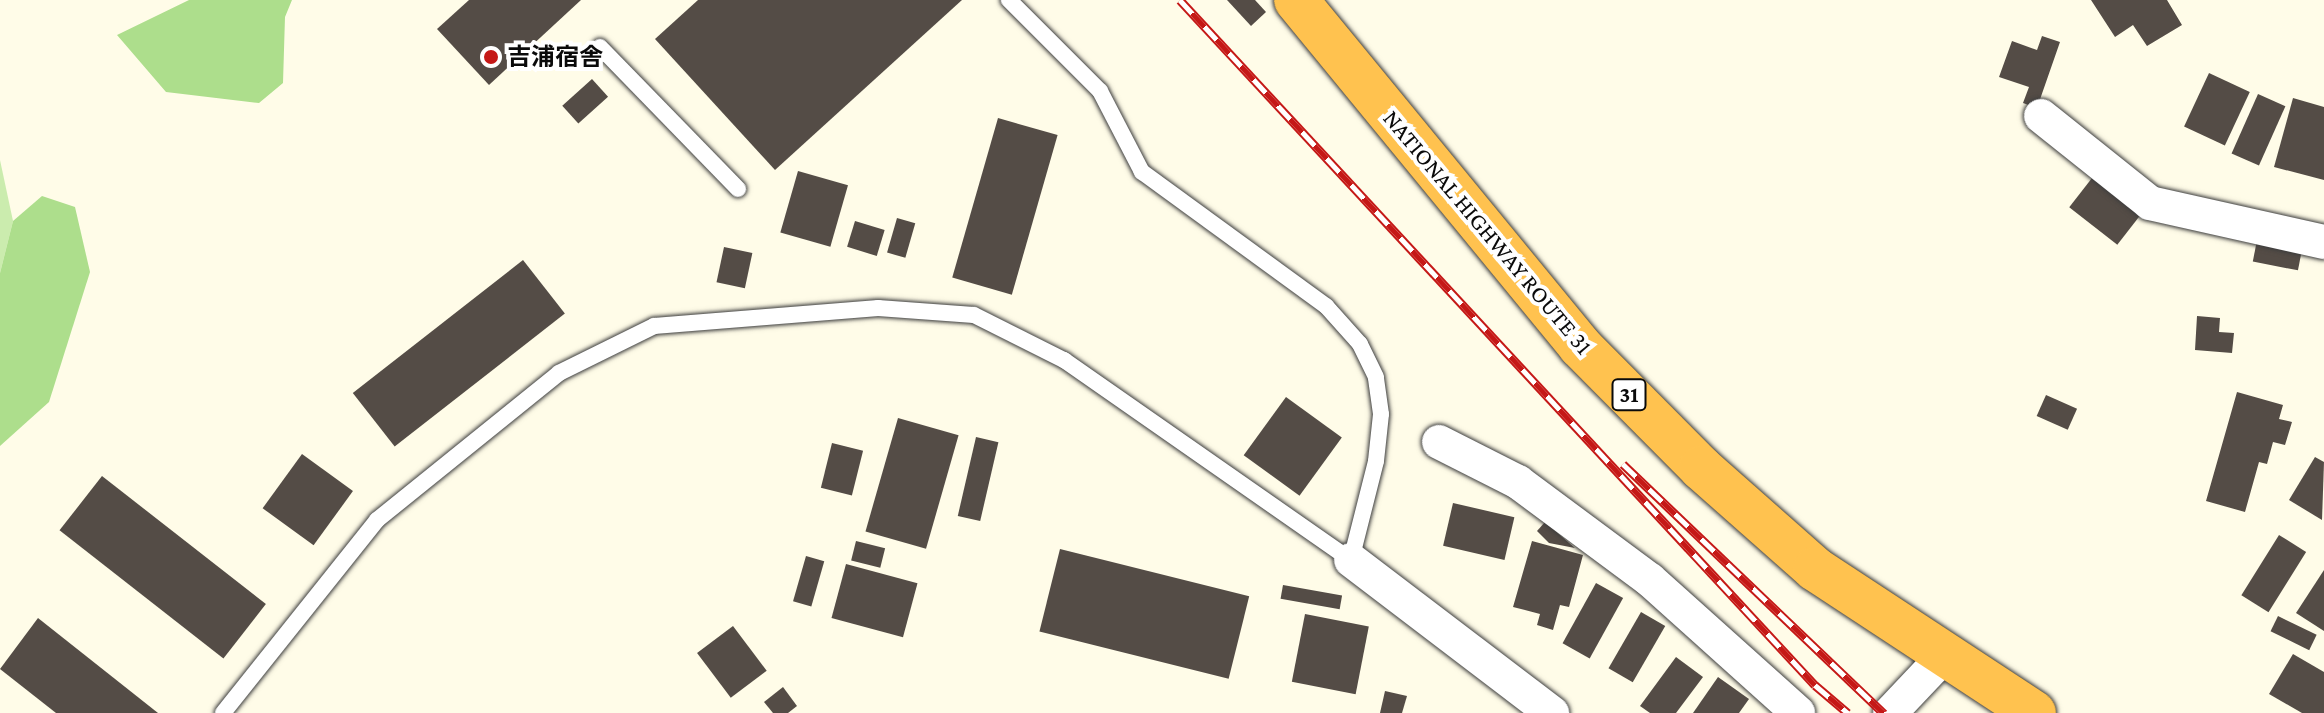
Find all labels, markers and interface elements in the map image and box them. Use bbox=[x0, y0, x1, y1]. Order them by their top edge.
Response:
place label: 吉浦宿舎 bbox=[507, 43, 603, 71]
marker: 吉浦宿舎 bbox=[482, 48, 500, 66]
street label: NATIONAL HIGHWAY ROUTE 31 bbox=[1377, 104, 1599, 360]
road number: 31 bbox=[1611, 377, 1647, 413]

